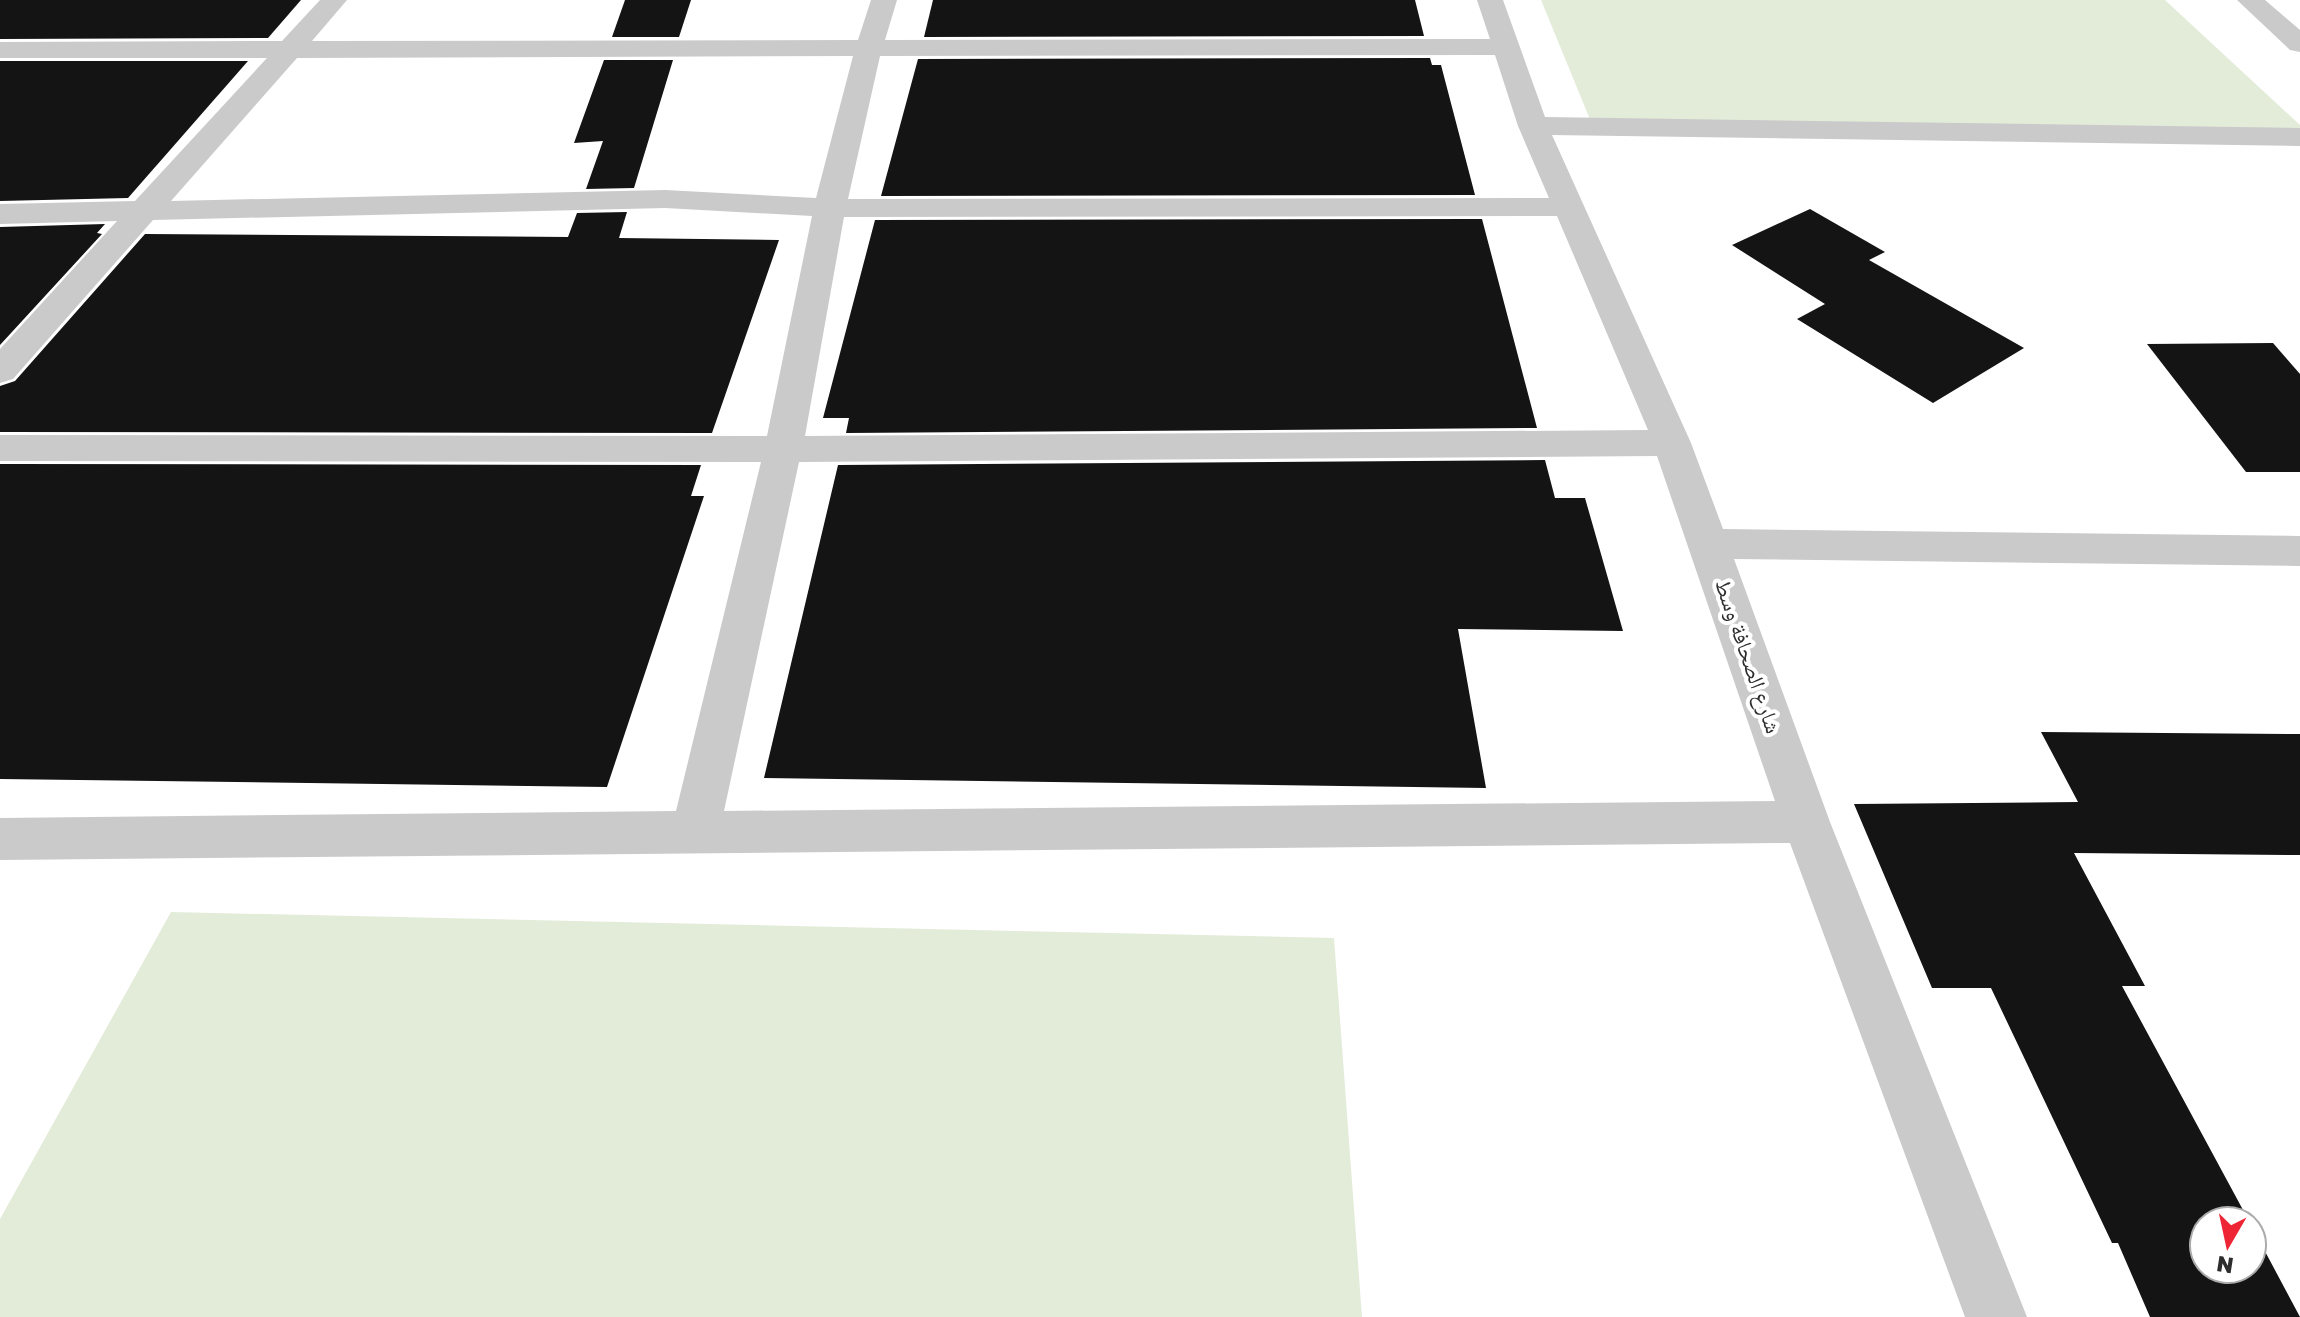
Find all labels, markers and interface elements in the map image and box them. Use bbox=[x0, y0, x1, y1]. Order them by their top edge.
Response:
street label: شارع الصحافة وسط bbox=[1709, 575, 1788, 737]
north arrow bbox=[2188, 1205, 2268, 1285]
text: N bbox=[2214, 1251, 2235, 1280]

